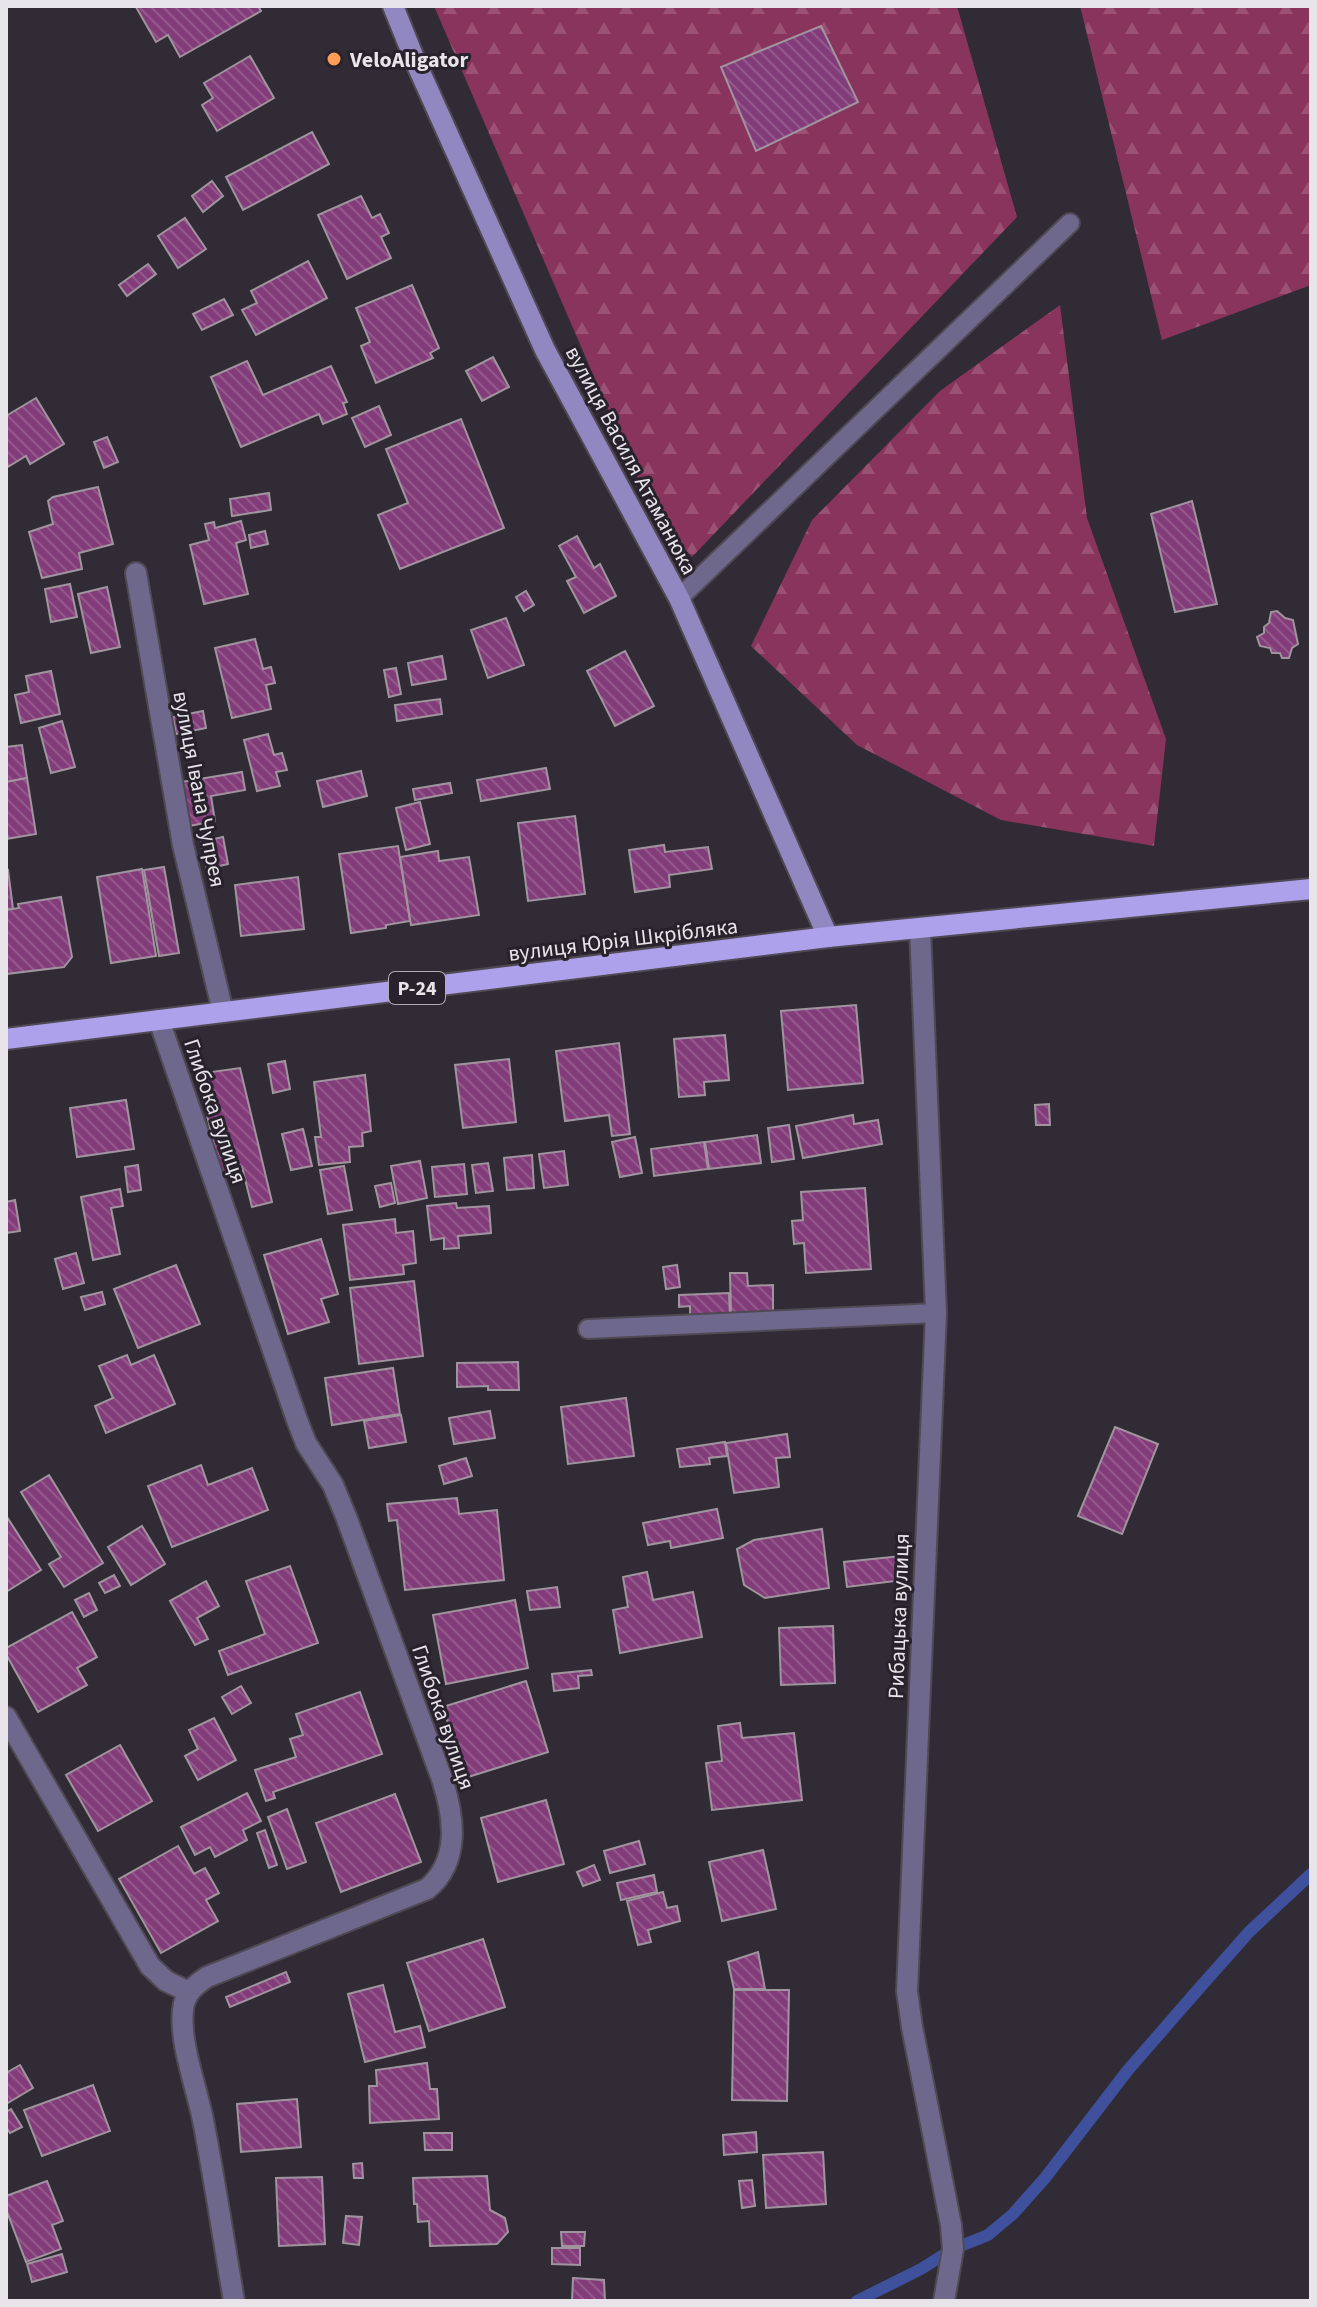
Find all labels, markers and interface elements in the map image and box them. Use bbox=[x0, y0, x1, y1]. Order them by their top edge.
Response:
place label: VeloAligator bbox=[349, 44, 468, 76]
marker: VeloAligator bbox=[325, 50, 343, 68]
street label: вулиця Василя Атаманюка bbox=[557, 340, 705, 581]
street label: вулиця Івана Чупрея bbox=[164, 688, 234, 890]
street label: вулиця Юрія Шкрібляка bbox=[507, 910, 740, 970]
road number: Р-24 bbox=[389, 972, 445, 1004]
street label: Глибока вулиця bbox=[175, 1034, 255, 1188]
street label: Рибацька вулиця bbox=[880, 1533, 918, 1699]
street label: Глибока вулиця bbox=[403, 1640, 483, 1794]

